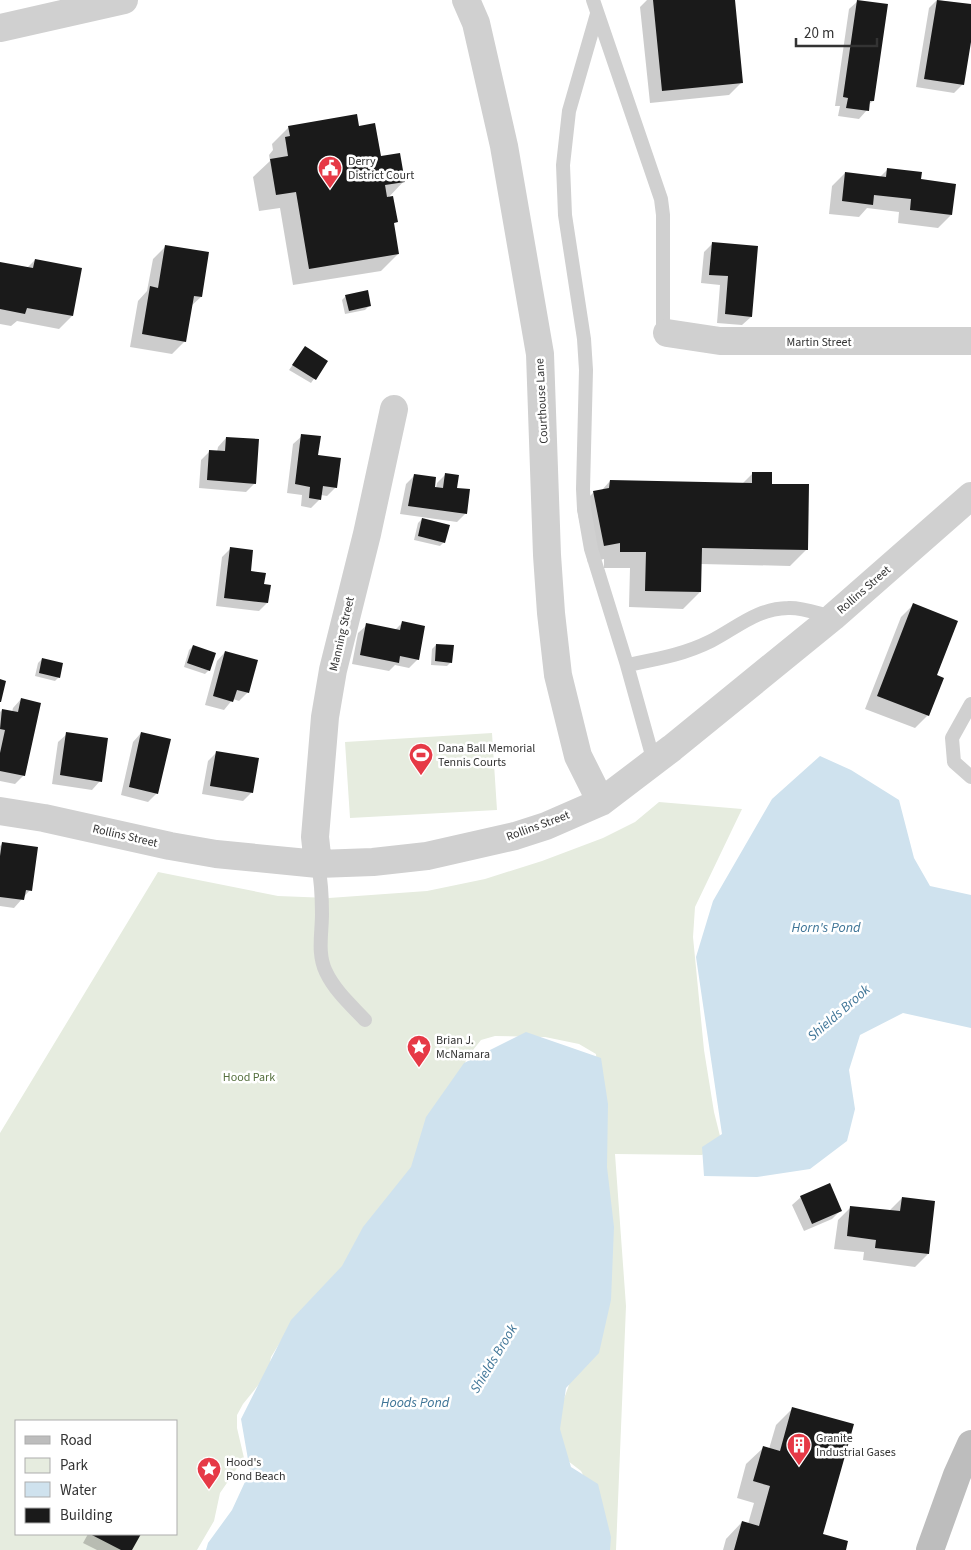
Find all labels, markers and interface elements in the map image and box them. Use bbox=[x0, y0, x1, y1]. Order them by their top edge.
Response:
scale bar bbox=[796, 15, 877, 47]
text: 20 m bbox=[804, 23, 834, 44]
place label: Derry District Court bbox=[348, 153, 414, 184]
public building icon: Derry District Court bbox=[317, 155, 343, 189]
street label: Martin Street bbox=[787, 334, 851, 351]
street label: Courthouse Lane bbox=[531, 358, 553, 444]
street label: Rollins Street bbox=[833, 562, 895, 618]
street label: Manning Street bbox=[325, 595, 359, 673]
place label: Dana Ball Memorial Tennis Courts bbox=[438, 740, 535, 771]
sports icon: Dana Ball Memorial Tennis Courts bbox=[408, 742, 434, 776]
street label: Rollins Street bbox=[504, 807, 572, 845]
street label: Rollins Street bbox=[91, 820, 159, 852]
water label: Horn's Pond bbox=[791, 918, 861, 938]
water label: Shields Brook bbox=[803, 980, 875, 1046]
place label: Brian J. McNamara bbox=[436, 1032, 490, 1063]
place icon: Brian J. McNamara bbox=[406, 1034, 432, 1068]
park label: Hood Park bbox=[223, 1069, 275, 1086]
water label: Shields Brook bbox=[465, 1320, 523, 1397]
water label: Hoods Pond bbox=[381, 1393, 450, 1413]
legend bbox=[15, 1420, 178, 1535]
text: Road bbox=[60, 1430, 92, 1451]
place label: Granite Industrial Gases bbox=[816, 1430, 896, 1461]
building icon: Granite Industrial Gases bbox=[786, 1432, 812, 1466]
place label: Hood's Pond Beach bbox=[226, 1454, 286, 1485]
text: Park bbox=[60, 1455, 89, 1476]
place icon: Hood's Pond Beach bbox=[196, 1456, 222, 1490]
text: Water bbox=[60, 1480, 97, 1501]
text: Building bbox=[60, 1505, 113, 1526]

